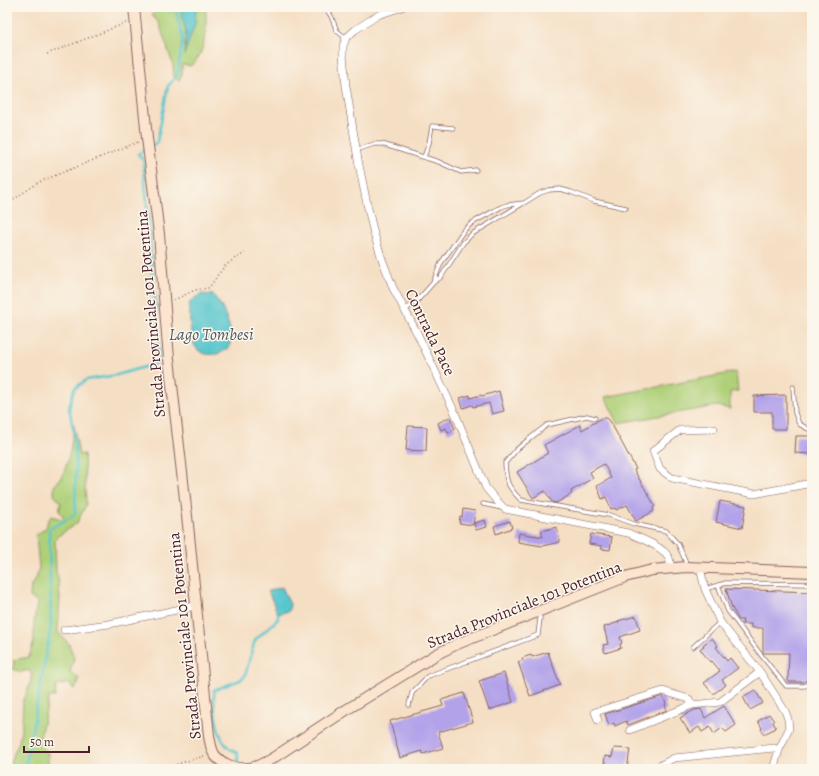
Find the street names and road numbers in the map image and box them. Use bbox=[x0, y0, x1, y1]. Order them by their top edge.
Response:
street label: Strada Provinciale 101 Potentina bbox=[131, 209, 171, 419]
street label: Contrada Pace bbox=[400, 285, 461, 380]
street label: Strada Provinciale 101 Potentina bbox=[163, 531, 207, 741]
street label: Strada Provinciale 101 Potentina bbox=[424, 556, 625, 654]

